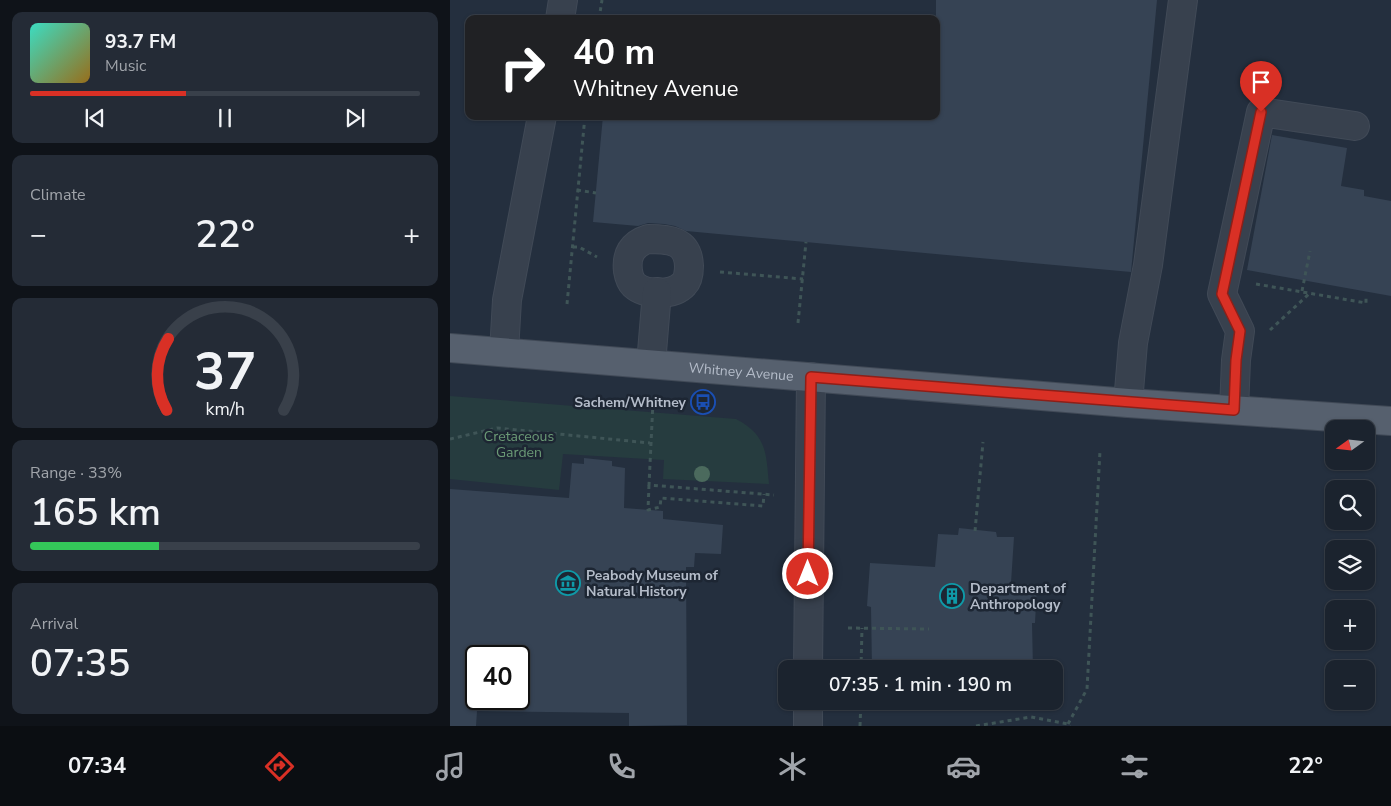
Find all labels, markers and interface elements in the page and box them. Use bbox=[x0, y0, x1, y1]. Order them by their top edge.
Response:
text: 93.7 FM bbox=[105, 29, 176, 55]
text: 40 m bbox=[573, 29, 655, 76]
icon: right bbox=[490, 35, 555, 100]
text: Music bbox=[105, 55, 146, 77]
pin bbox=[1240, 61, 1282, 112]
icon: arrive bbox=[1247, 68, 1275, 96]
text: Whitney Avenue bbox=[573, 74, 738, 104]
icon: previous bbox=[81, 104, 109, 132]
icon: pause bbox=[211, 104, 239, 132]
icon: next bbox=[341, 104, 369, 132]
text: Climate bbox=[30, 184, 85, 206]
text: 22° bbox=[195, 209, 255, 260]
text: − bbox=[30, 216, 47, 254]
text: + bbox=[403, 216, 420, 254]
text: 37 bbox=[194, 336, 256, 407]
street label: Whitney Avenue bbox=[688, 358, 794, 386]
bus stop icon: Sachem/Whitney bbox=[690, 389, 716, 415]
place label: Sachem/Whitney bbox=[574, 393, 687, 412]
text: km/h bbox=[205, 397, 245, 421]
north arrow bbox=[1325, 420, 1375, 470]
map controls bbox=[1325, 420, 1375, 710]
park label: Cretaceous Garden bbox=[484, 427, 554, 462]
text: Range · 33% bbox=[30, 462, 122, 484]
button: search bbox=[1325, 480, 1375, 530]
text: 165 km bbox=[30, 487, 161, 538]
button: layers bbox=[1325, 540, 1375, 590]
position arrow bbox=[781, 547, 833, 599]
place label: Peabody Museum of Natural History bbox=[586, 566, 719, 601]
museum icon: Peabody Museum of Natural History bbox=[555, 570, 581, 596]
place label: Department of Anthropology bbox=[970, 579, 1067, 614]
building icon: Department of Anthropology bbox=[939, 583, 965, 609]
button: + bbox=[1325, 600, 1375, 650]
text: Arrival bbox=[30, 613, 78, 635]
text: 07:35 bbox=[30, 638, 130, 689]
speed limit sign: 40 bbox=[465, 645, 530, 710]
button: − bbox=[1325, 660, 1375, 710]
text: 07:35 · 1 min · 190 m bbox=[829, 672, 1012, 698]
icon: directions bbox=[262, 749, 297, 784]
icon: music bbox=[433, 749, 468, 784]
icon: phone bbox=[604, 749, 639, 784]
icon: climate bbox=[775, 749, 810, 784]
icon: car bbox=[946, 749, 981, 784]
icon: filters bbox=[1117, 749, 1152, 784]
text: 07:34 bbox=[68, 751, 126, 781]
text: 22° bbox=[1288, 751, 1323, 781]

